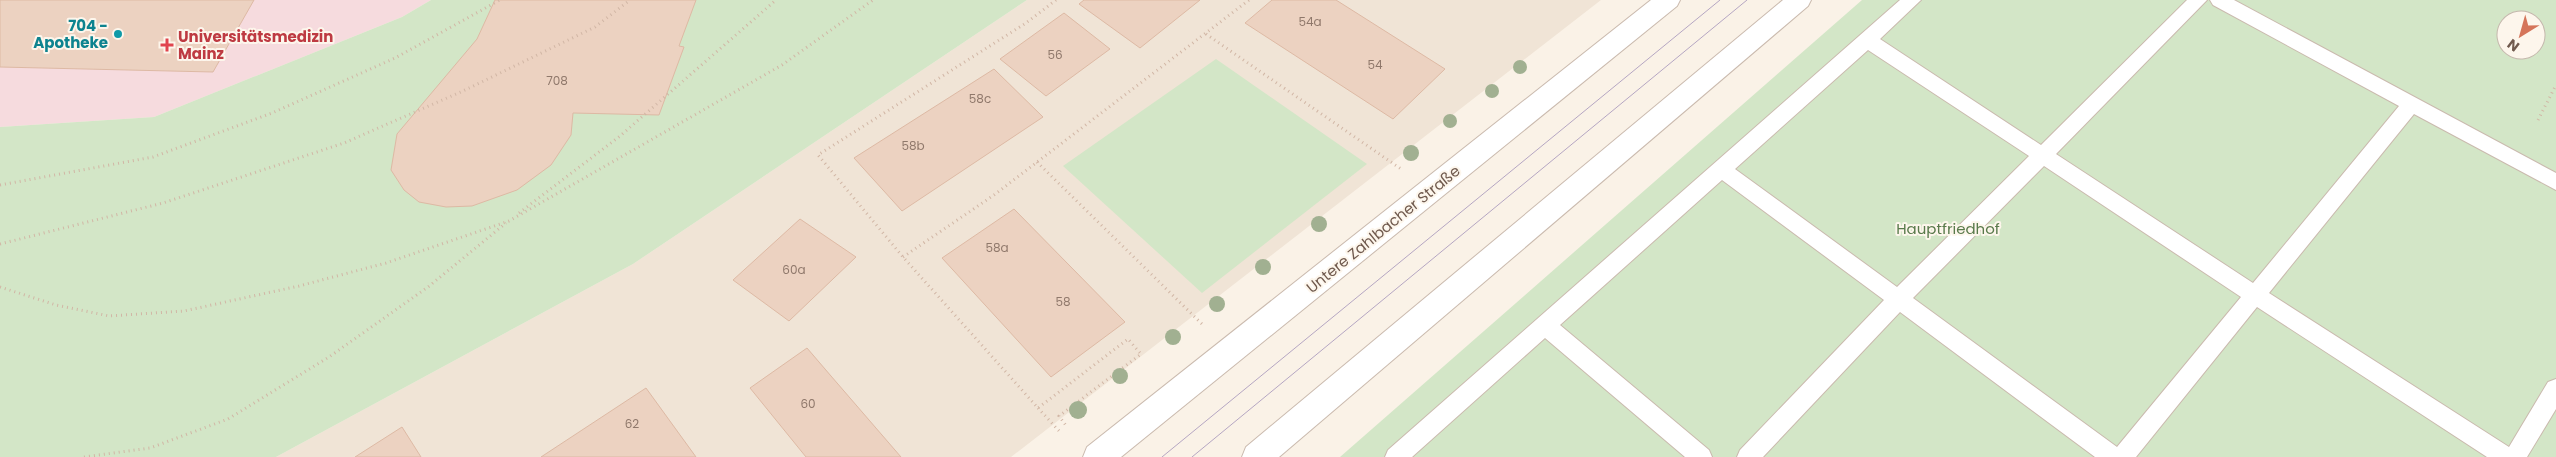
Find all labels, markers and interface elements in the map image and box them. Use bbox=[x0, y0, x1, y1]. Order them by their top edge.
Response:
north arrow bbox=[2496, 10, 2546, 60]
house number: 54a bbox=[1298, 13, 1322, 30]
place label: 704 - Apotheke bbox=[33, 15, 108, 53]
place label: Universitätsmedizin Mainz bbox=[178, 26, 333, 64]
marker: 704 - Apotheke bbox=[112, 28, 124, 40]
text: N bbox=[2503, 34, 2523, 57]
marker: Universitätsmedizin Mainz bbox=[160, 38, 174, 52]
house number: 56 bbox=[1047, 46, 1063, 63]
house number: 54 bbox=[1367, 56, 1383, 73]
house number: 708 bbox=[546, 72, 568, 89]
house number: 58c bbox=[969, 90, 991, 107]
house number: 58b bbox=[901, 137, 925, 154]
street label: Untere Zahlbacher Straße bbox=[1302, 160, 1464, 298]
park label: Hauptfriedhof bbox=[1896, 218, 2000, 239]
house number: 58a bbox=[985, 239, 1009, 256]
house number: 60a bbox=[782, 261, 806, 278]
house number: 58 bbox=[1055, 293, 1071, 310]
house number: 60 bbox=[800, 395, 816, 412]
house number: 62 bbox=[625, 415, 639, 432]

